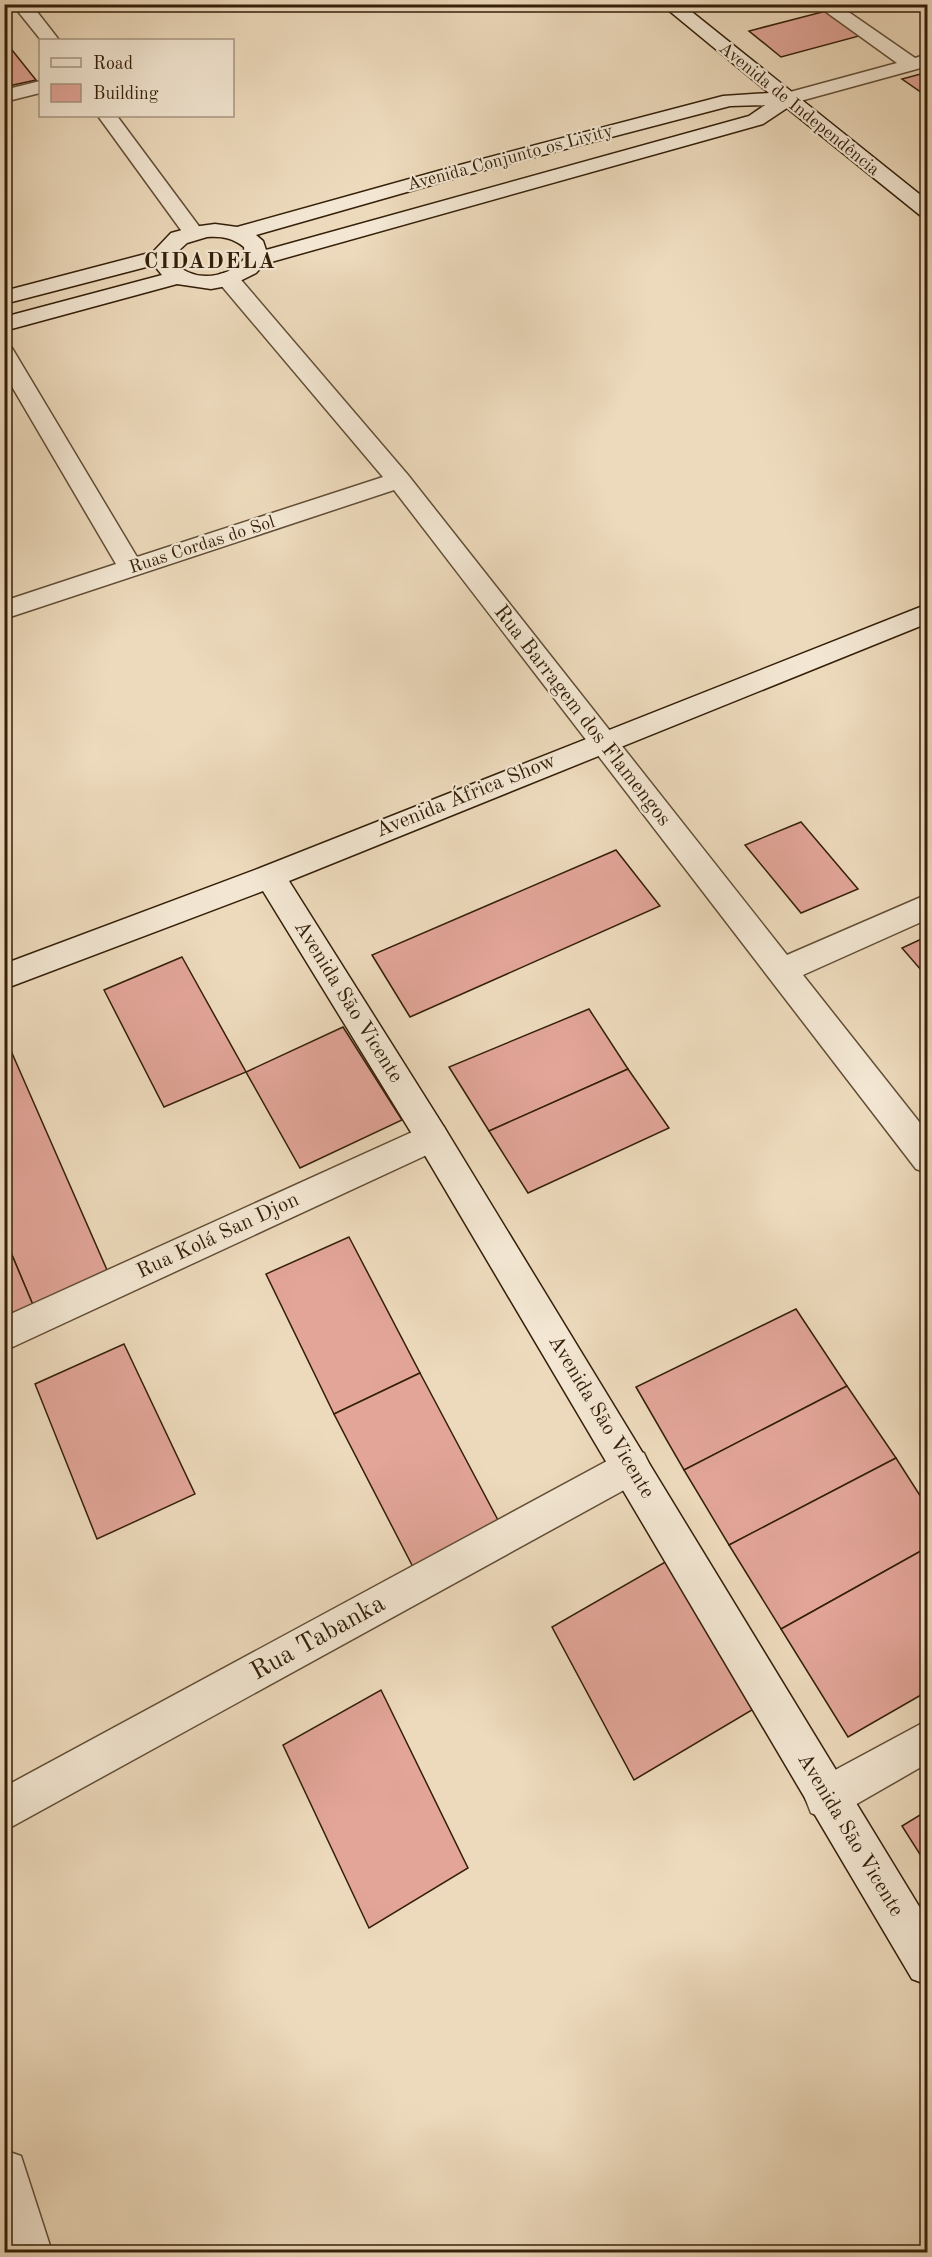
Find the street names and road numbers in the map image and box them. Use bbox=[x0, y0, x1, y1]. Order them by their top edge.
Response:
street label: Avenida de Independência bbox=[715, 39, 883, 179]
street label: Avenida Conjunto os Livity bbox=[405, 122, 615, 194]
street label: Ruas Cordas do Sol bbox=[127, 513, 277, 577]
street label: Rua Barragem dos Flamengos bbox=[489, 602, 675, 830]
street label: Avenida África Show bbox=[371, 747, 559, 842]
street label: Avenida São Vicente bbox=[290, 917, 406, 1087]
street label: Rua Kolá San Djon bbox=[134, 1189, 302, 1283]
street label: Avenida São Vicente bbox=[544, 1332, 658, 1502]
street label: Rua Tabanka bbox=[246, 1590, 390, 1686]
street label: Avenida São Vicente bbox=[793, 1750, 907, 1920]

